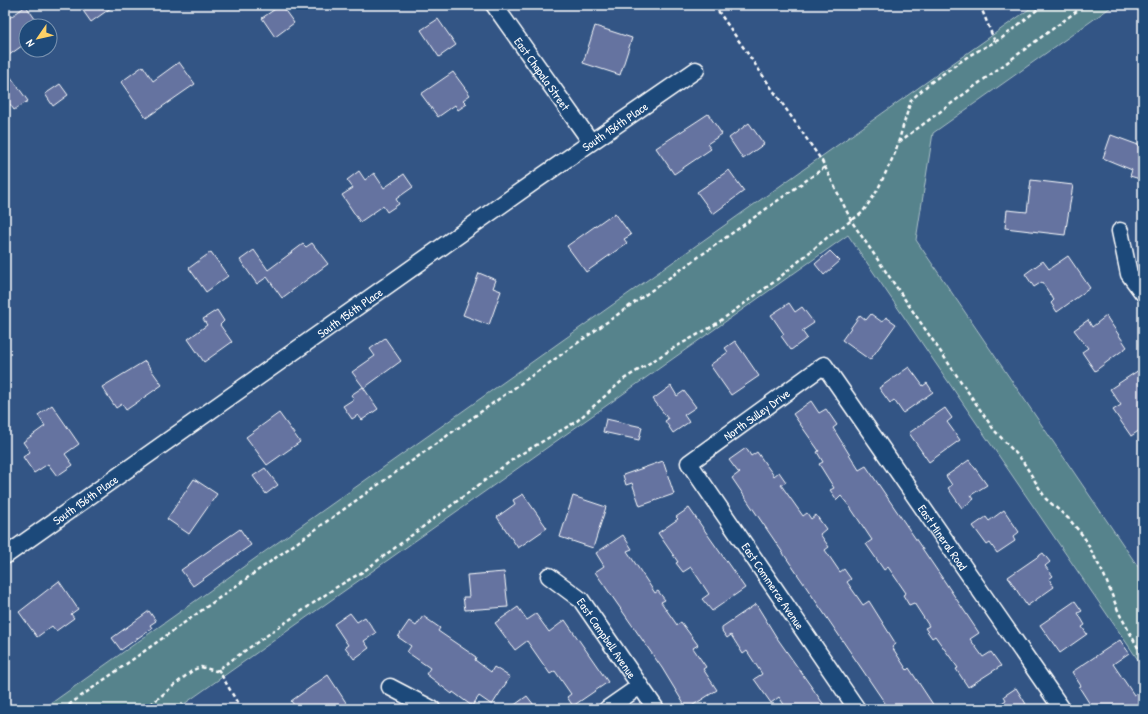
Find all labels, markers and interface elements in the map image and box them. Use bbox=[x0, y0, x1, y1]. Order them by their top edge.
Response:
north arrow bbox=[18, 18, 58, 58]
street label: East Chapala Street bbox=[511, 33, 575, 114]
text: N bbox=[22, 37, 37, 50]
street label: South 156th Place bbox=[578, 97, 651, 155]
street label: South 156th Place bbox=[313, 283, 386, 341]
street label: North Sulley Drive bbox=[719, 384, 793, 444]
street label: South 156th Place bbox=[49, 470, 121, 528]
street label: East Mineral Road bbox=[914, 501, 972, 574]
street label: East Commerce Avenue bbox=[738, 539, 808, 633]
street label: East Campbell Avenue bbox=[573, 594, 641, 682]

